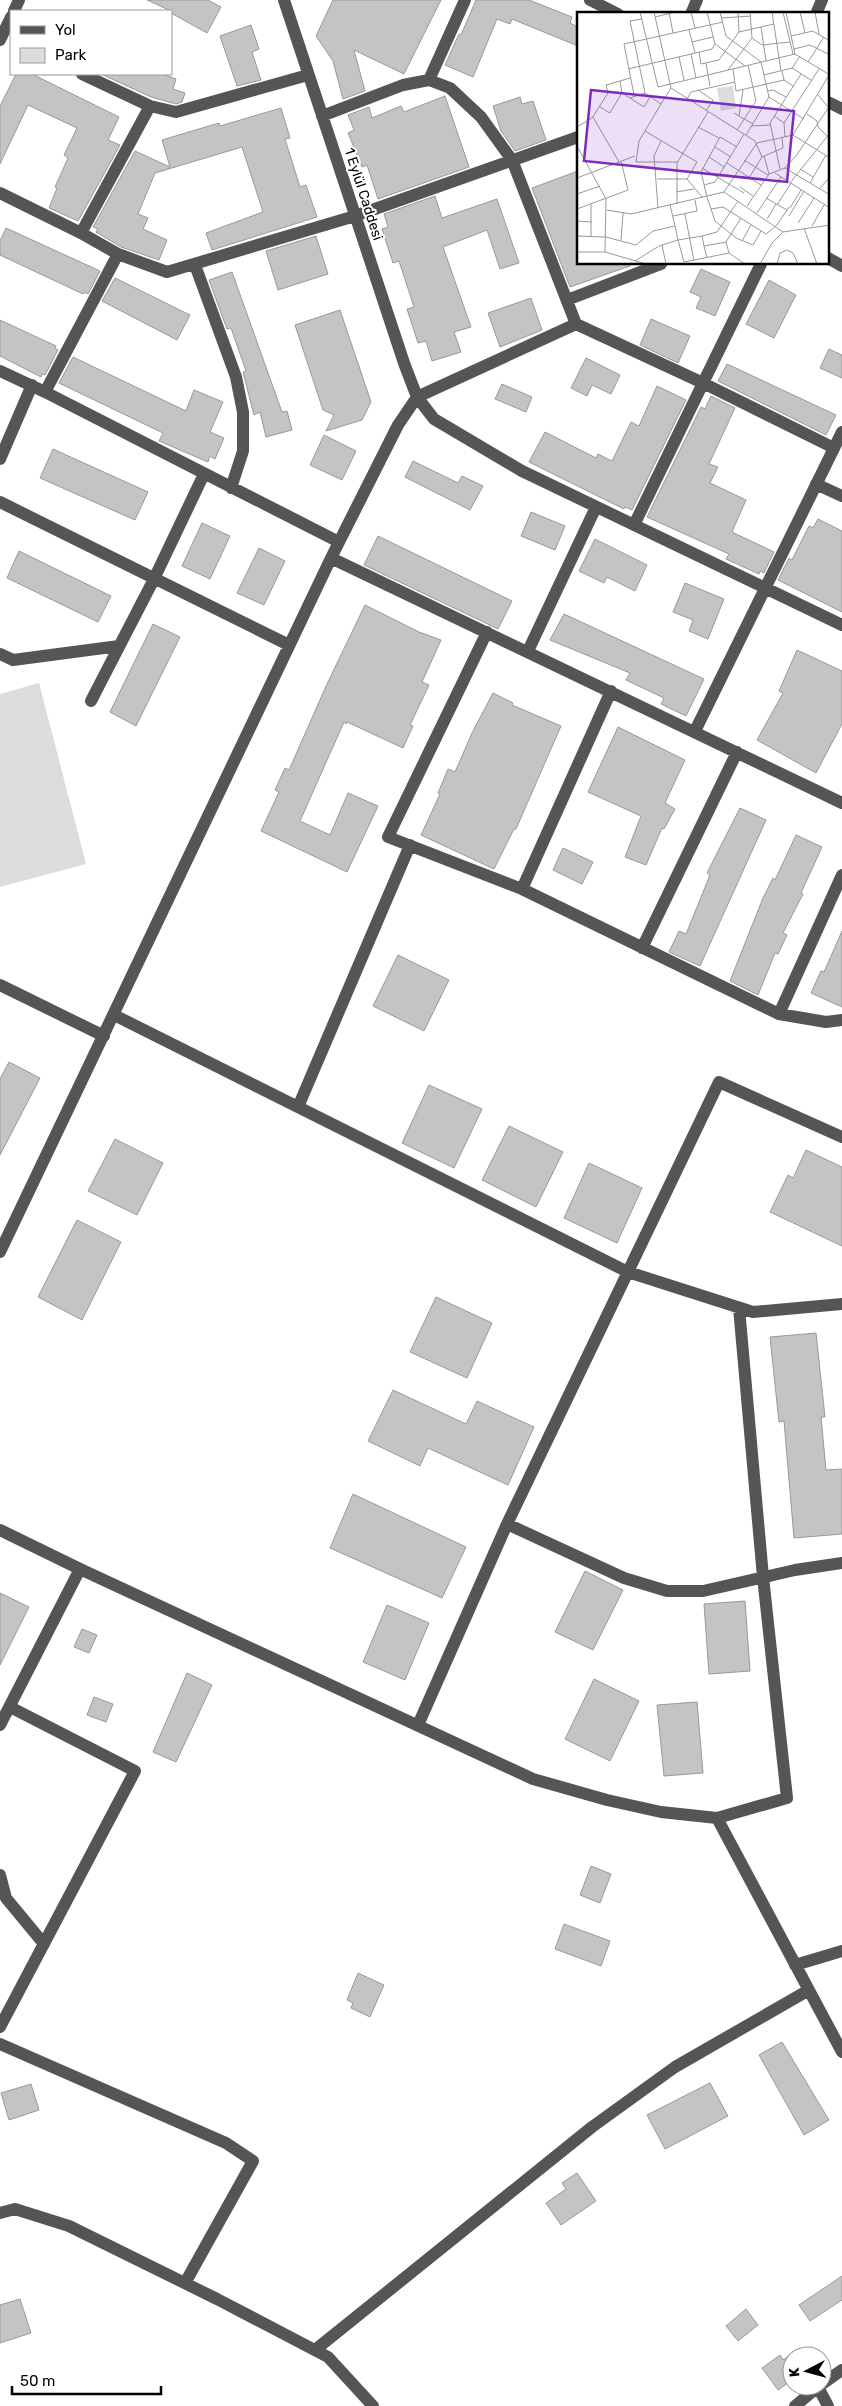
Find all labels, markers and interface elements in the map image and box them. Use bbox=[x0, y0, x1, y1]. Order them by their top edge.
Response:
legend bbox=[10, 10, 172, 75]
inset map bbox=[577, 12, 830, 265]
text: Yol bbox=[55, 21, 76, 39]
text: Park bbox=[55, 46, 86, 64]
street label: 1 Eylül Caddesi bbox=[341, 146, 386, 243]
north arrow bbox=[782, 2346, 832, 2396]
scale bar bbox=[12, 2364, 161, 2396]
text: K bbox=[786, 2366, 804, 2378]
text: 50 m bbox=[20, 2372, 55, 2390]

